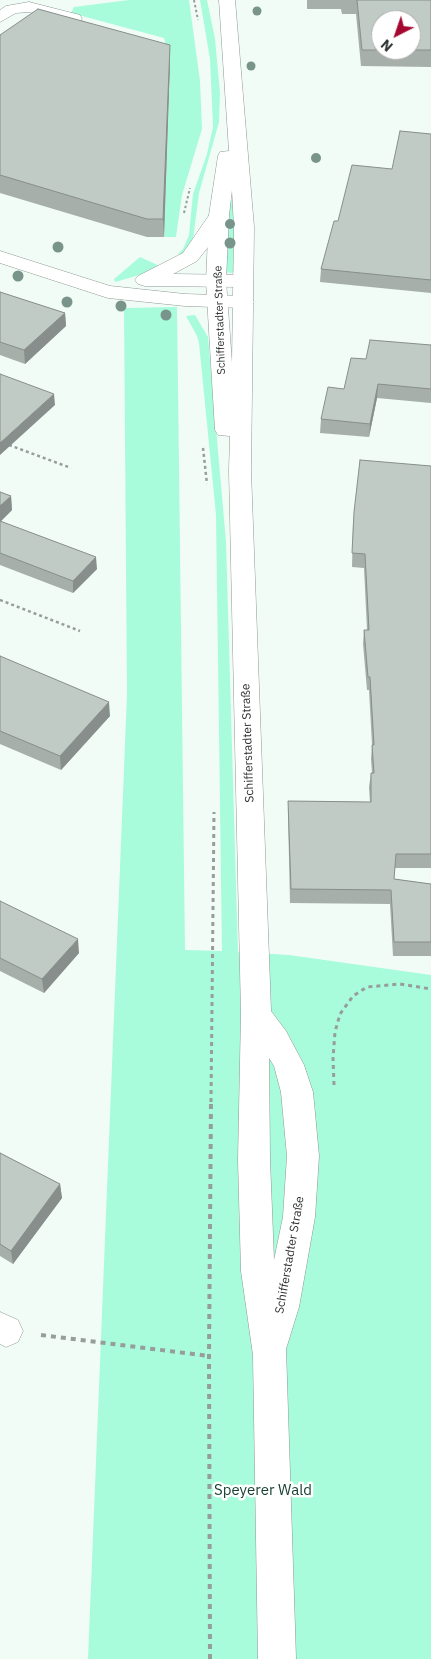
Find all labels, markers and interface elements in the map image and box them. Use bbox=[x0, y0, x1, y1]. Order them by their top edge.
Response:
north arrow bbox=[371, 10, 421, 60]
text: N bbox=[377, 35, 397, 56]
street label: Schifferstadter Straße bbox=[211, 265, 229, 375]
street label: Schifferstadter Straße bbox=[239, 683, 257, 803]
street label: Schifferstadter Straße bbox=[273, 1195, 307, 1315]
park label: Speyerer Wald bbox=[214, 1482, 312, 1500]

